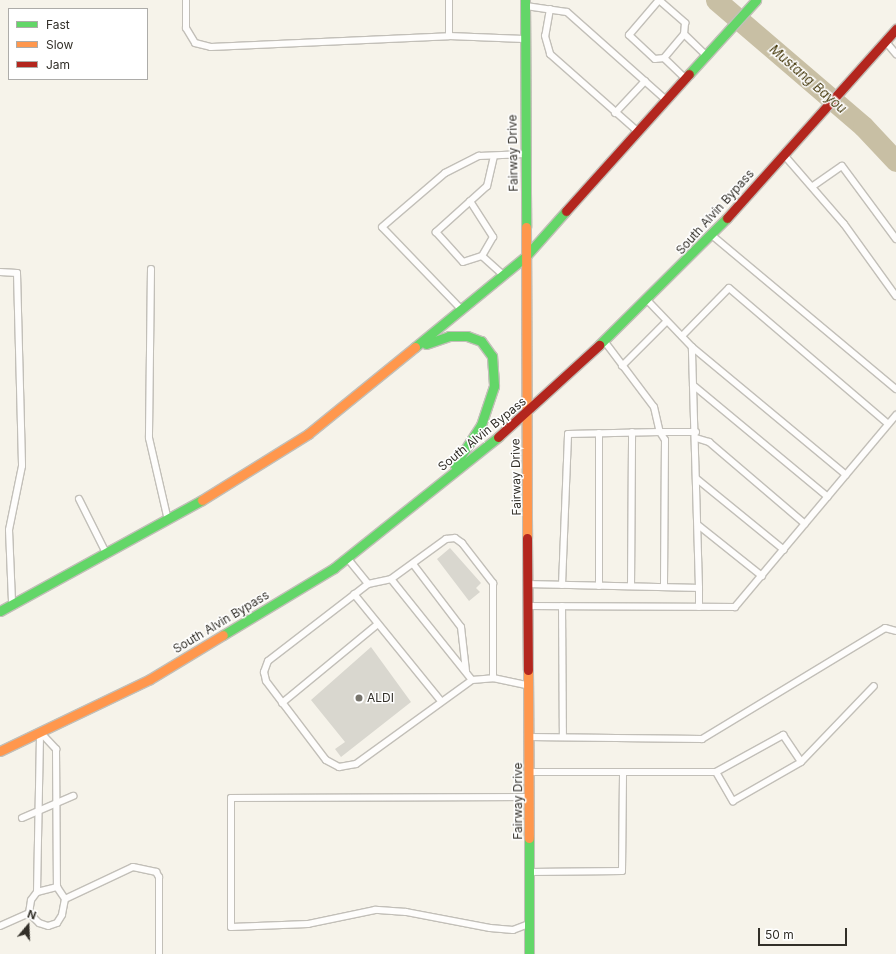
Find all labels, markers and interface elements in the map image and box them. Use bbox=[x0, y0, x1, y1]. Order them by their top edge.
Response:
legend bbox=[8, 8, 148, 80]
text: Fast bbox=[46, 17, 70, 32]
text: Slow bbox=[46, 37, 73, 52]
water label: Mustang Bayou bbox=[766, 41, 850, 117]
text: Jam bbox=[46, 57, 70, 72]
street label: Fairway Drive bbox=[505, 114, 521, 192]
street label: South Alvin Bypass bbox=[673, 167, 757, 257]
street label: South Alvin Bypass bbox=[435, 394, 529, 474]
street label: Fairway Drive bbox=[508, 438, 524, 516]
street label: South Alvin Bypass bbox=[170, 588, 272, 656]
place label: ALDI bbox=[367, 691, 394, 705]
marker: ALDI bbox=[354, 693, 364, 703]
street label: Fairway Drive bbox=[511, 762, 525, 840]
north arrow bbox=[8, 906, 48, 946]
text: N bbox=[26, 907, 38, 923]
scale bar bbox=[760, 920, 849, 946]
text: 50 m bbox=[765, 927, 794, 942]

